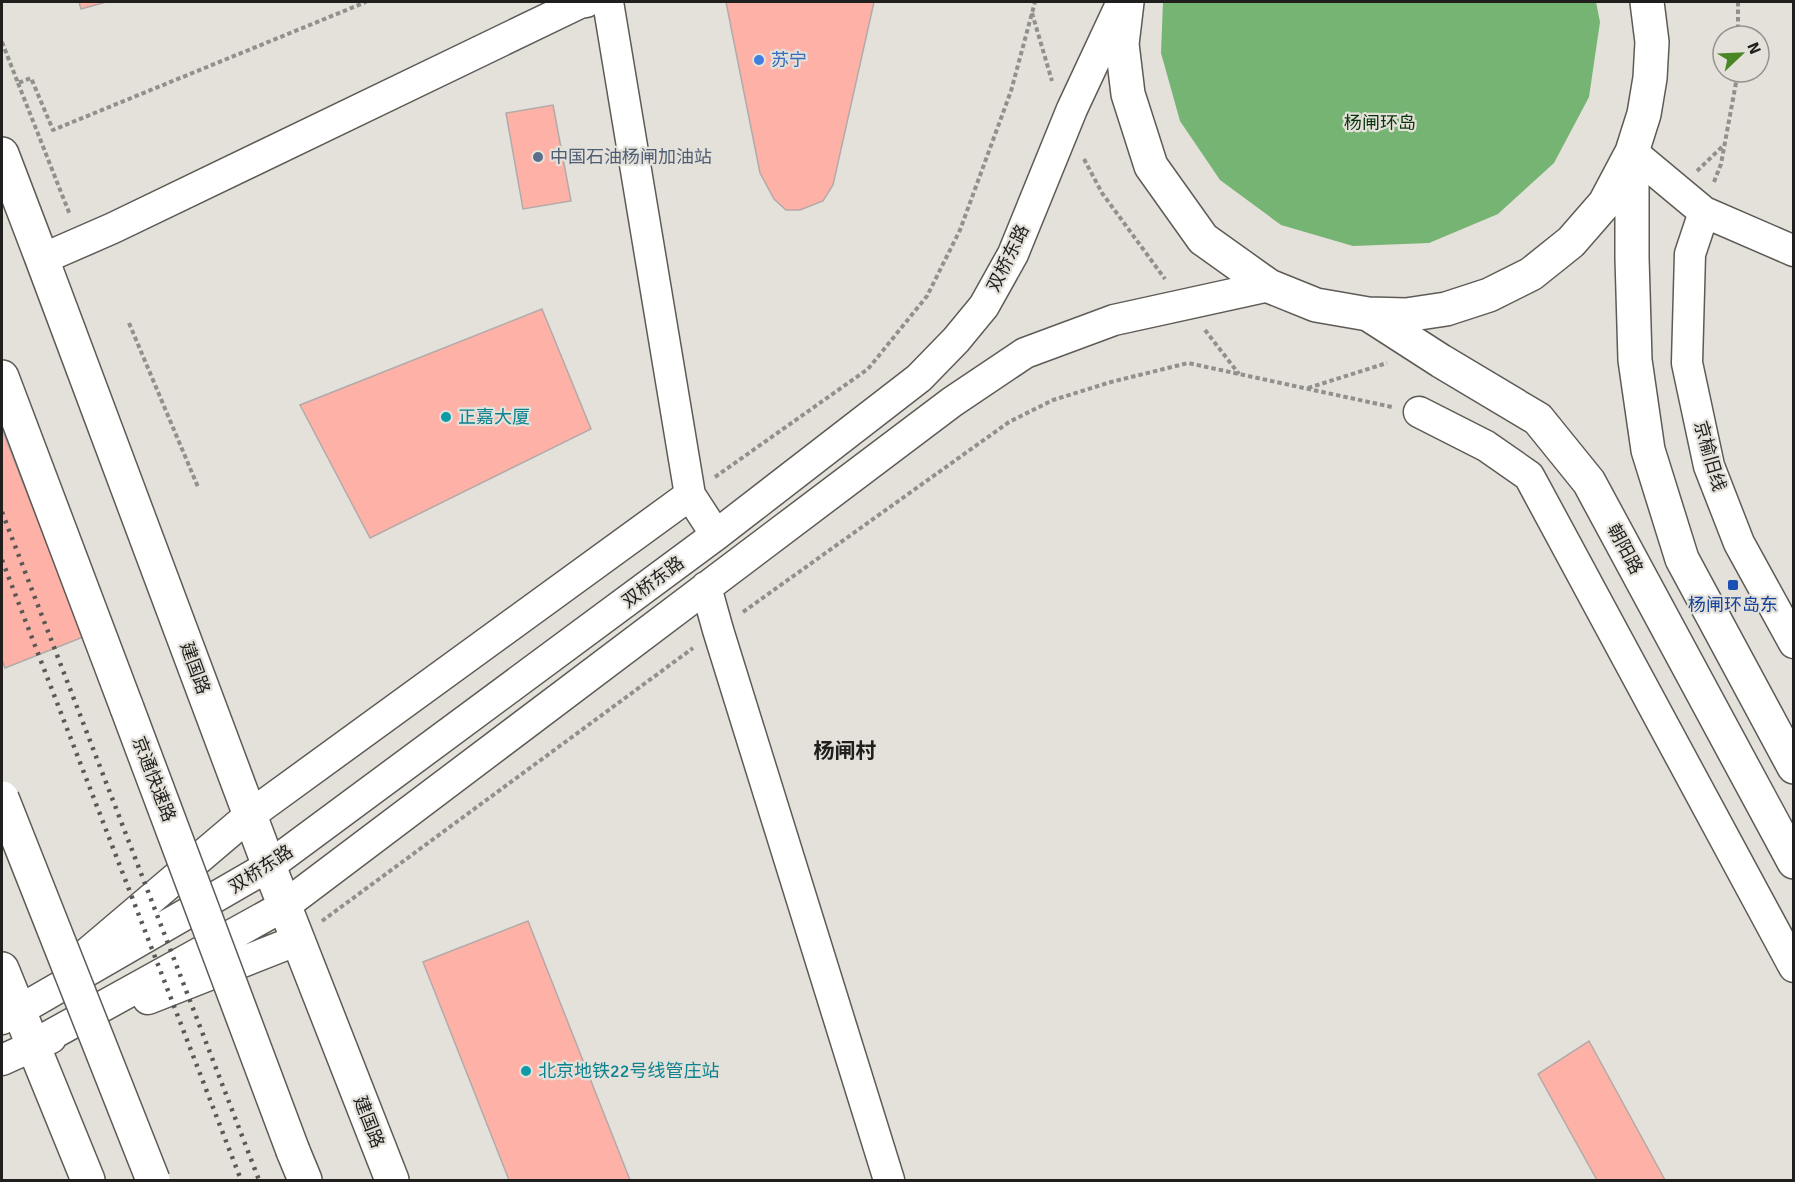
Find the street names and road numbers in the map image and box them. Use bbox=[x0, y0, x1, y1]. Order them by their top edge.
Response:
street label: 双桥东路 bbox=[982, 221, 1034, 295]
street label: 京榆旧线 bbox=[1690, 418, 1730, 494]
street label: 朝阳路 bbox=[1603, 520, 1647, 578]
street label: 双桥东路 bbox=[618, 552, 688, 612]
street label: 建国路 bbox=[175, 639, 215, 697]
street label: 京通快速路 bbox=[128, 733, 180, 825]
street label: 双桥东路 bbox=[225, 840, 297, 898]
street label: 建国路 bbox=[349, 1093, 389, 1151]

